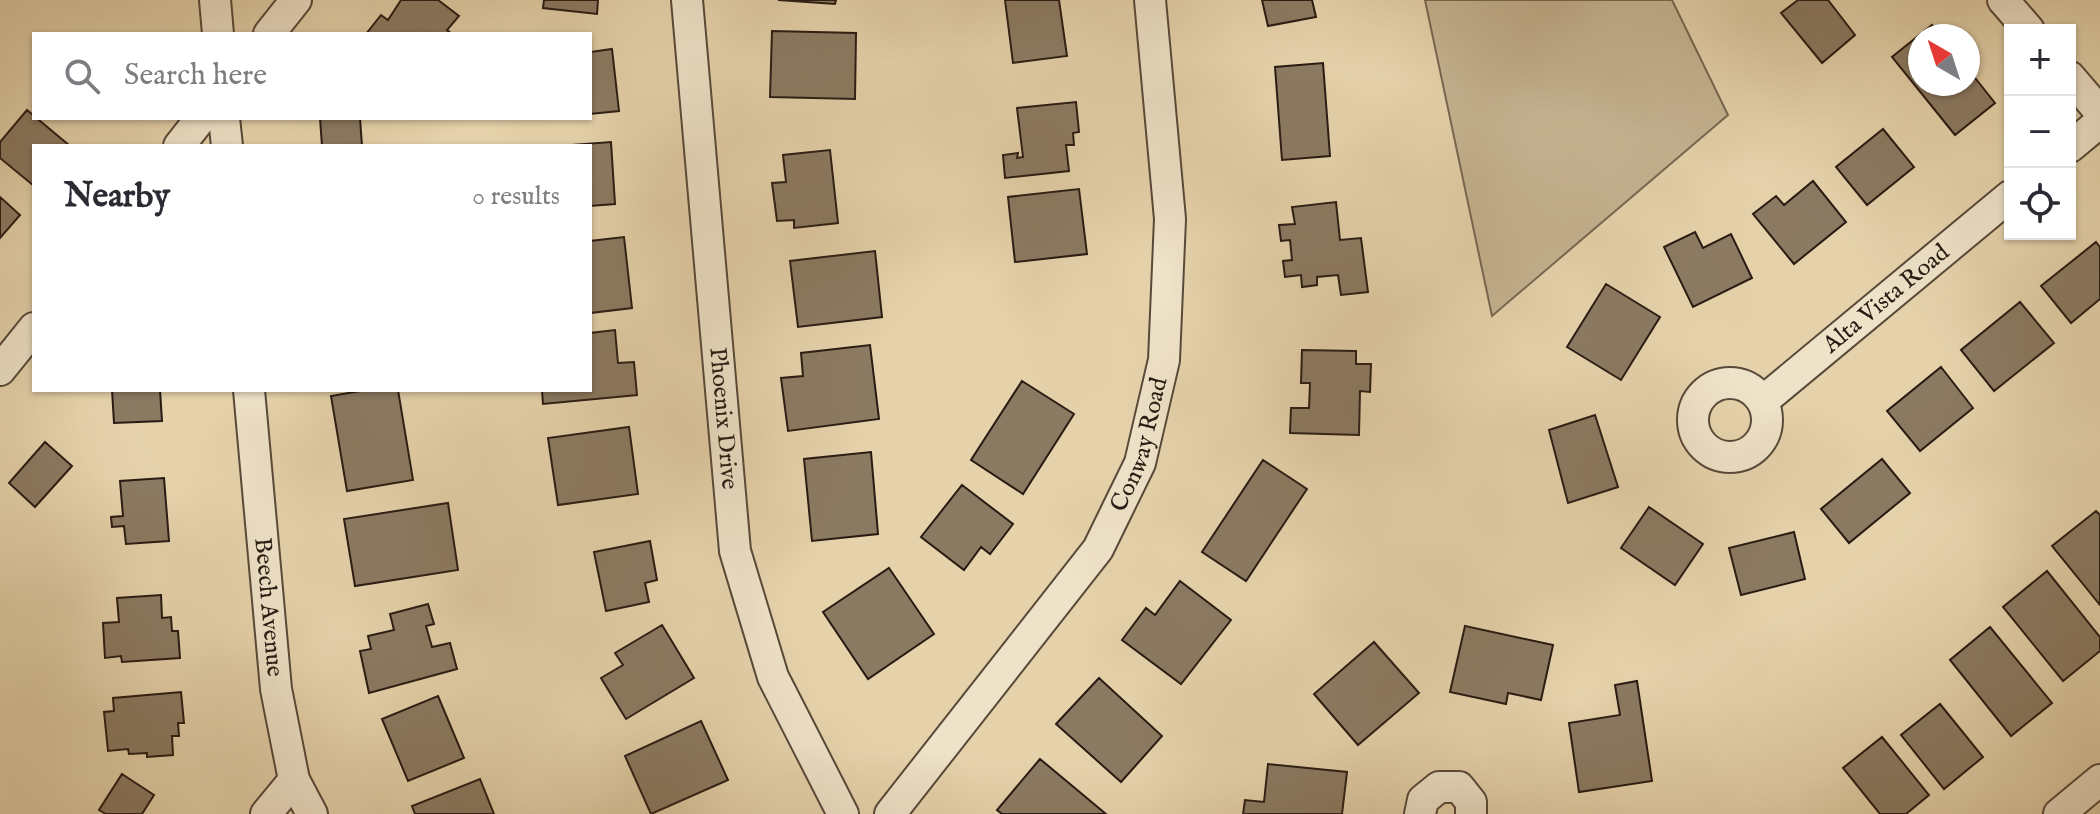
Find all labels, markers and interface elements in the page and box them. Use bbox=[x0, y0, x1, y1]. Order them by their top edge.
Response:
north arrow bbox=[1908, 24, 1980, 96]
map controls bbox=[2004, 24, 2076, 240]
button: + bbox=[2004, 24, 2076, 96]
search box bbox=[32, 32, 592, 120]
icon: search bbox=[60, 54, 104, 98]
text: Search here bbox=[124, 57, 267, 95]
button: − bbox=[2004, 96, 2076, 168]
button: locate bbox=[2004, 168, 2076, 240]
text: Nearby bbox=[64, 175, 170, 218]
text: 0 results bbox=[472, 180, 560, 213]
street label: Alta Vista Road bbox=[1816, 237, 1956, 361]
street label: Phoenix Drive bbox=[702, 346, 745, 491]
street label: Conway Road bbox=[1103, 374, 1175, 517]
street label: Beech Avenue bbox=[247, 536, 290, 678]

